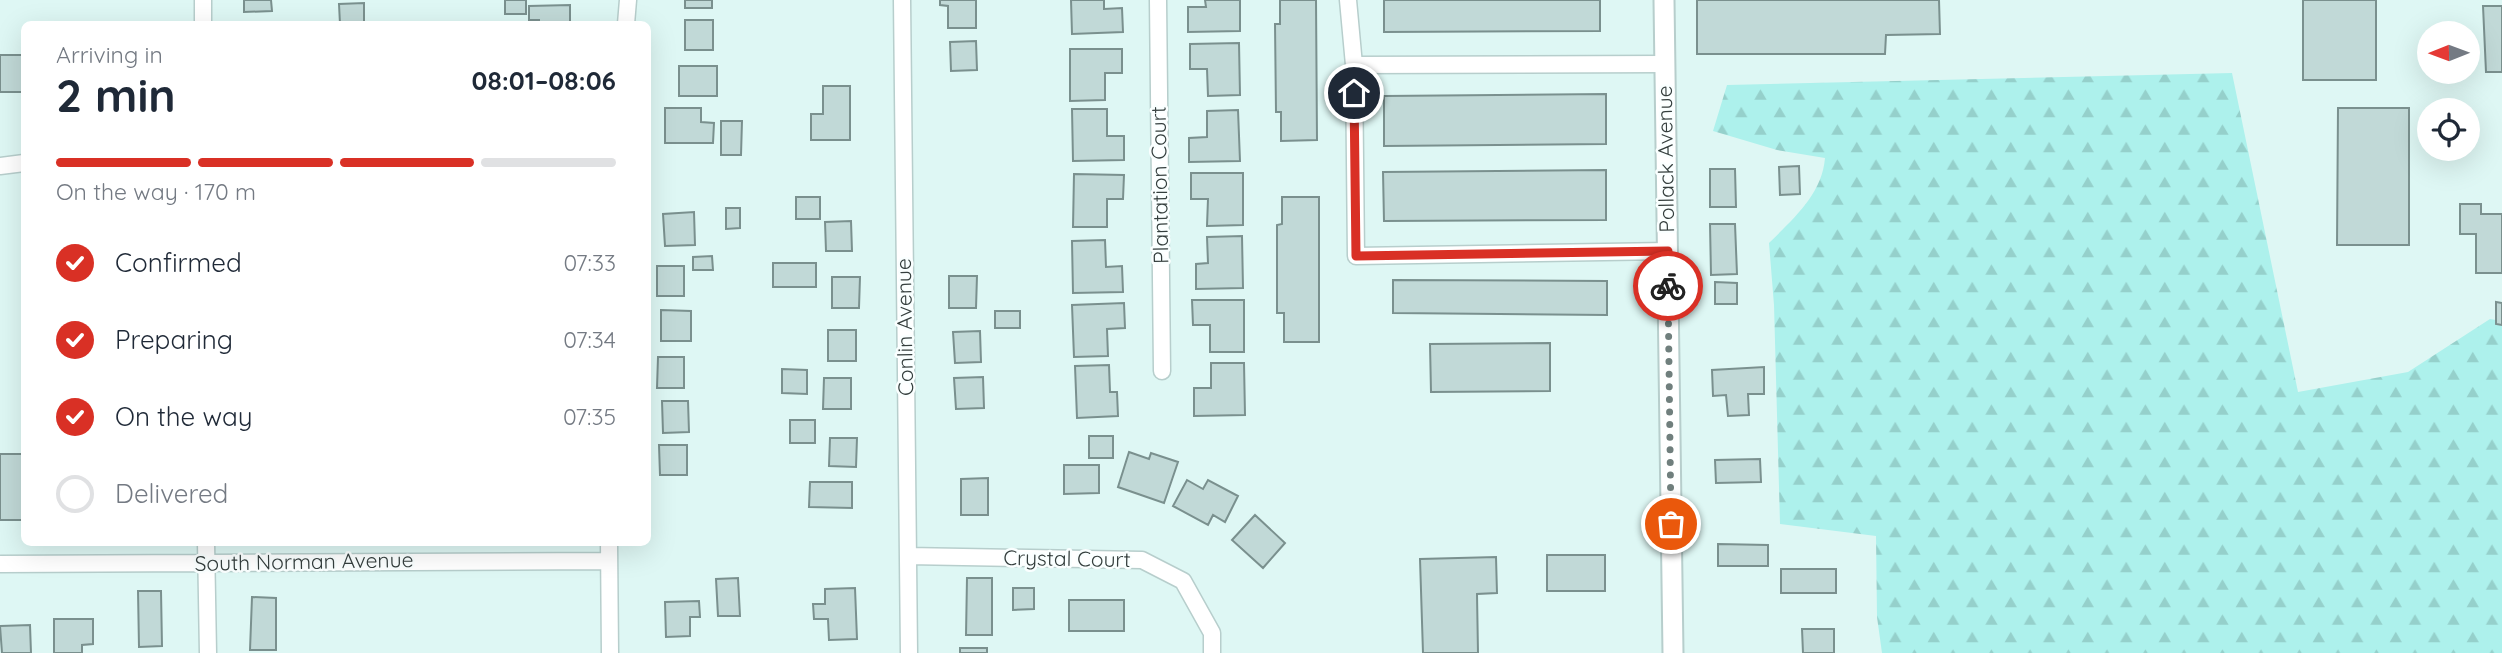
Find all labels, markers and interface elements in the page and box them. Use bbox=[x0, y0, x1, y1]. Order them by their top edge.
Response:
north arrow bbox=[2417, 21, 2480, 84]
map controls bbox=[2417, 21, 2480, 161]
text: Arriving in bbox=[56, 40, 163, 69]
pin bbox=[1324, 63, 1384, 123]
text: 08:01–08:06 bbox=[472, 64, 616, 97]
text: 2 min bbox=[56, 66, 176, 124]
icon: home bbox=[1335, 74, 1373, 112]
street label: Pollack Avenue bbox=[1651, 85, 1679, 233]
button: locate bbox=[2417, 98, 2480, 161]
street label: Plantation Court bbox=[1145, 106, 1173, 264]
text: On the way · 170 m bbox=[56, 177, 256, 206]
icon: check bbox=[56, 244, 94, 282]
text: Confirmed bbox=[115, 246, 242, 279]
text: 07:33 bbox=[563, 248, 616, 277]
courier bbox=[1633, 251, 1703, 321]
street label: Conlin Avenue bbox=[890, 258, 918, 396]
icon: bike bbox=[1649, 267, 1687, 305]
icon: check bbox=[56, 321, 94, 359]
text: Preparing bbox=[115, 323, 233, 356]
text: 07:34 bbox=[563, 325, 616, 354]
icon: check bbox=[56, 398, 94, 436]
text: On the way bbox=[115, 400, 253, 433]
text: 07:35 bbox=[563, 402, 616, 431]
text: Delivered bbox=[115, 477, 228, 510]
pin bbox=[1641, 494, 1701, 554]
icon: bag bbox=[1652, 505, 1690, 543]
street label: Crystal Court bbox=[1003, 544, 1131, 572]
street label: South Norman Avenue bbox=[194, 546, 414, 576]

